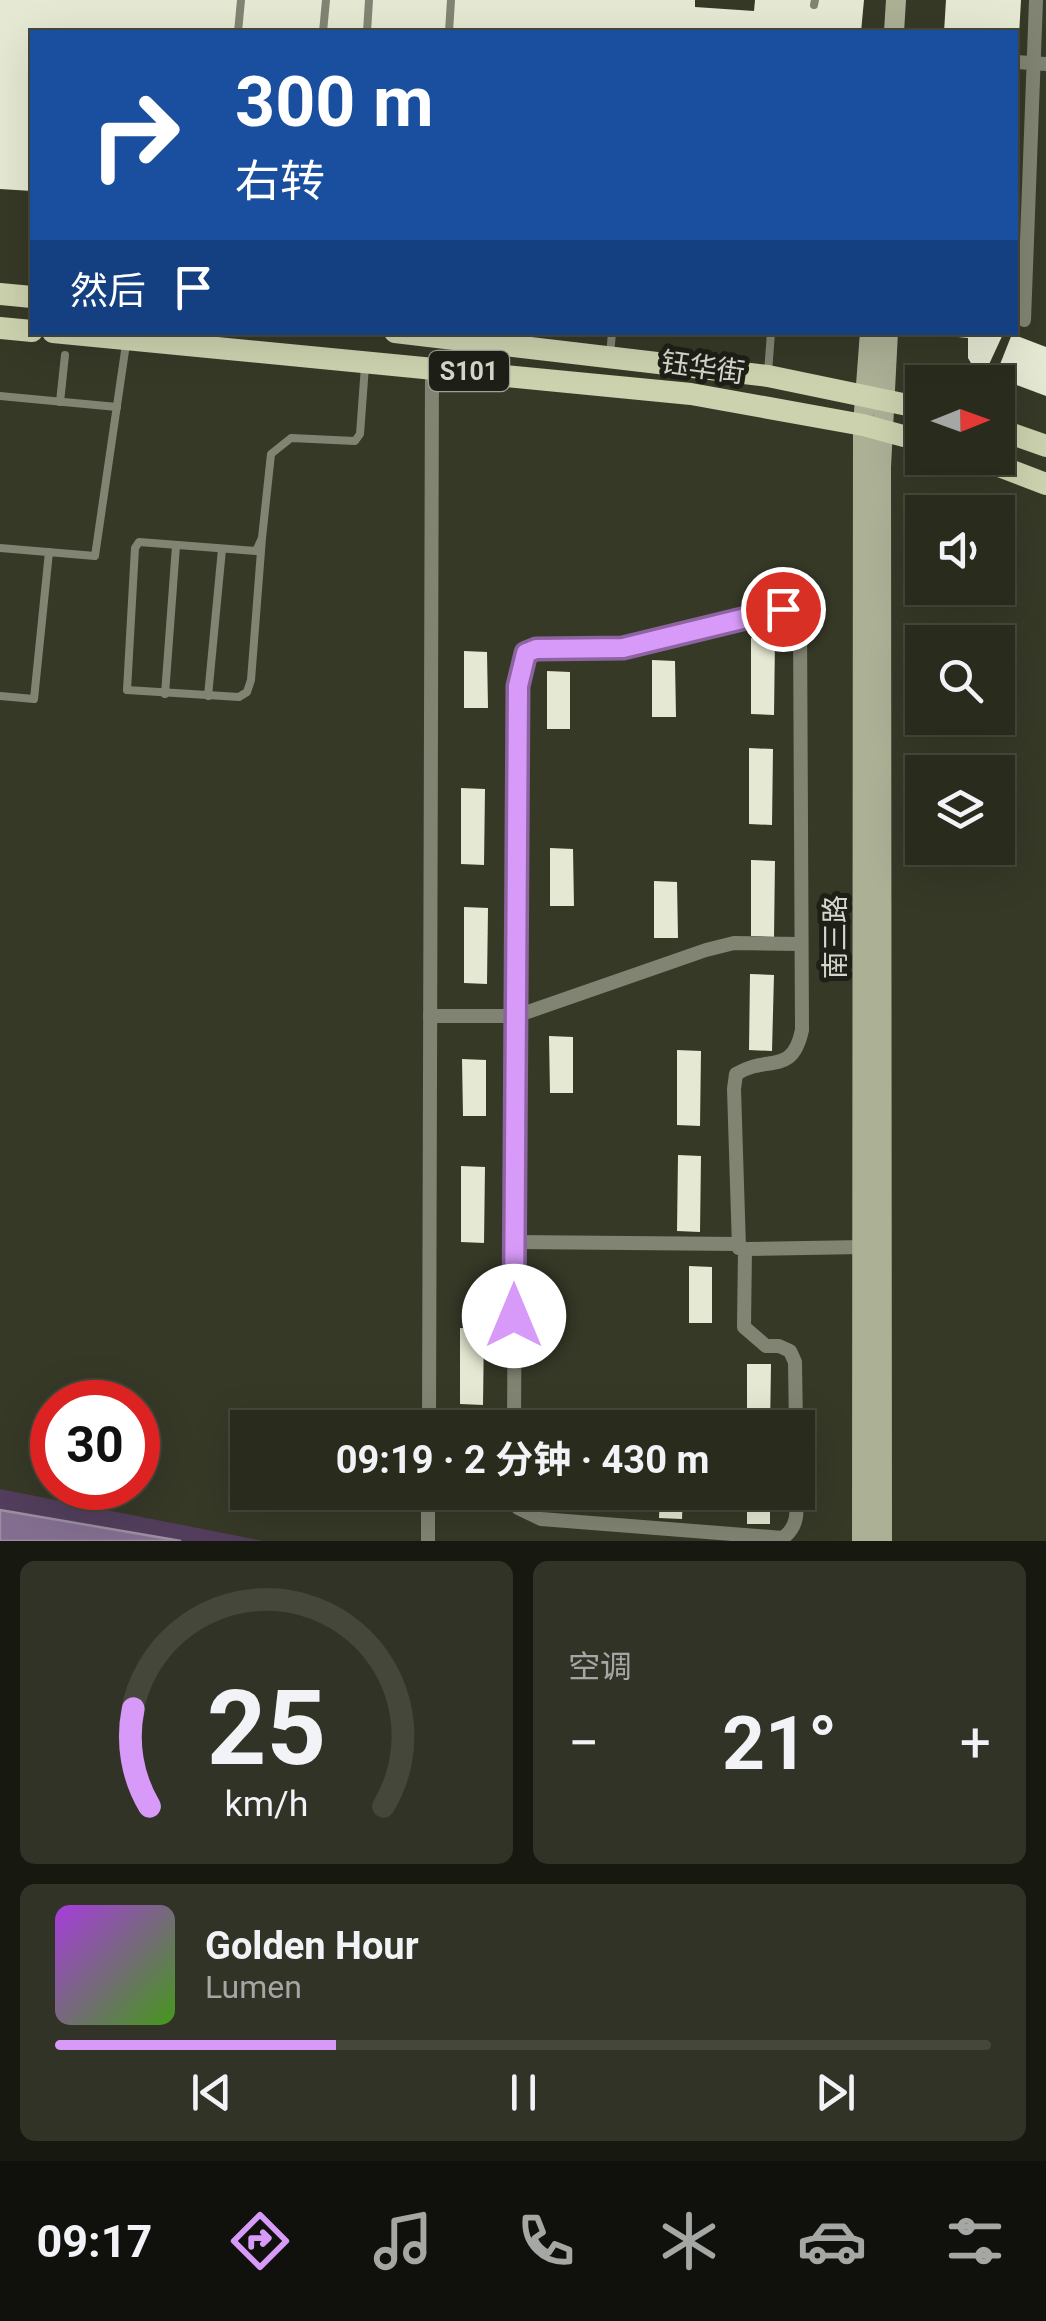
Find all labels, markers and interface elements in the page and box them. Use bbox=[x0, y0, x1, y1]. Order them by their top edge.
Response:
text: 300 m bbox=[235, 61, 434, 143]
icon: right bbox=[70, 70, 200, 200]
text: 右转 bbox=[235, 155, 325, 208]
icon: arrive bbox=[166, 260, 221, 315]
text: 然后 bbox=[70, 269, 146, 313]
street label: 钰华街 bbox=[659, 345, 747, 390]
road number: S101 bbox=[429, 351, 509, 391]
north arrow bbox=[905, 365, 1015, 475]
map controls bbox=[905, 365, 1015, 865]
button: sound bbox=[905, 495, 1015, 605]
pin bbox=[741, 567, 826, 652]
icon: arrive bbox=[756, 582, 811, 637]
button: search bbox=[905, 625, 1015, 735]
button: layers bbox=[905, 755, 1015, 865]
street label: 南三路 bbox=[819, 895, 852, 979]
position arrow bbox=[462, 1264, 566, 1368]
speed limit sign: 30 bbox=[30, 1380, 160, 1510]
text: 09:19 · 2 分钟 · 430 m bbox=[336, 1438, 709, 1482]
text: 空调 bbox=[568, 1648, 632, 1686]
text: 25 bbox=[207, 1668, 326, 1789]
text: 21° bbox=[722, 1699, 837, 1787]
text: − bbox=[568, 1711, 599, 1775]
text: + bbox=[960, 1711, 991, 1775]
text: km/h bbox=[225, 1783, 308, 1825]
text: Golden Hour bbox=[205, 1924, 419, 1968]
text: Lumen bbox=[205, 1968, 302, 2006]
icon: previous bbox=[184, 2065, 239, 2120]
icon: pause bbox=[496, 2065, 551, 2120]
icon: next bbox=[808, 2065, 863, 2120]
icon: directions bbox=[225, 2206, 295, 2276]
icon: music bbox=[368, 2206, 438, 2276]
icon: phone bbox=[511, 2206, 581, 2276]
icon: climate bbox=[654, 2206, 724, 2276]
icon: car bbox=[797, 2206, 867, 2276]
icon: filters bbox=[940, 2206, 1010, 2276]
text: 09:17 bbox=[36, 2215, 152, 2268]

